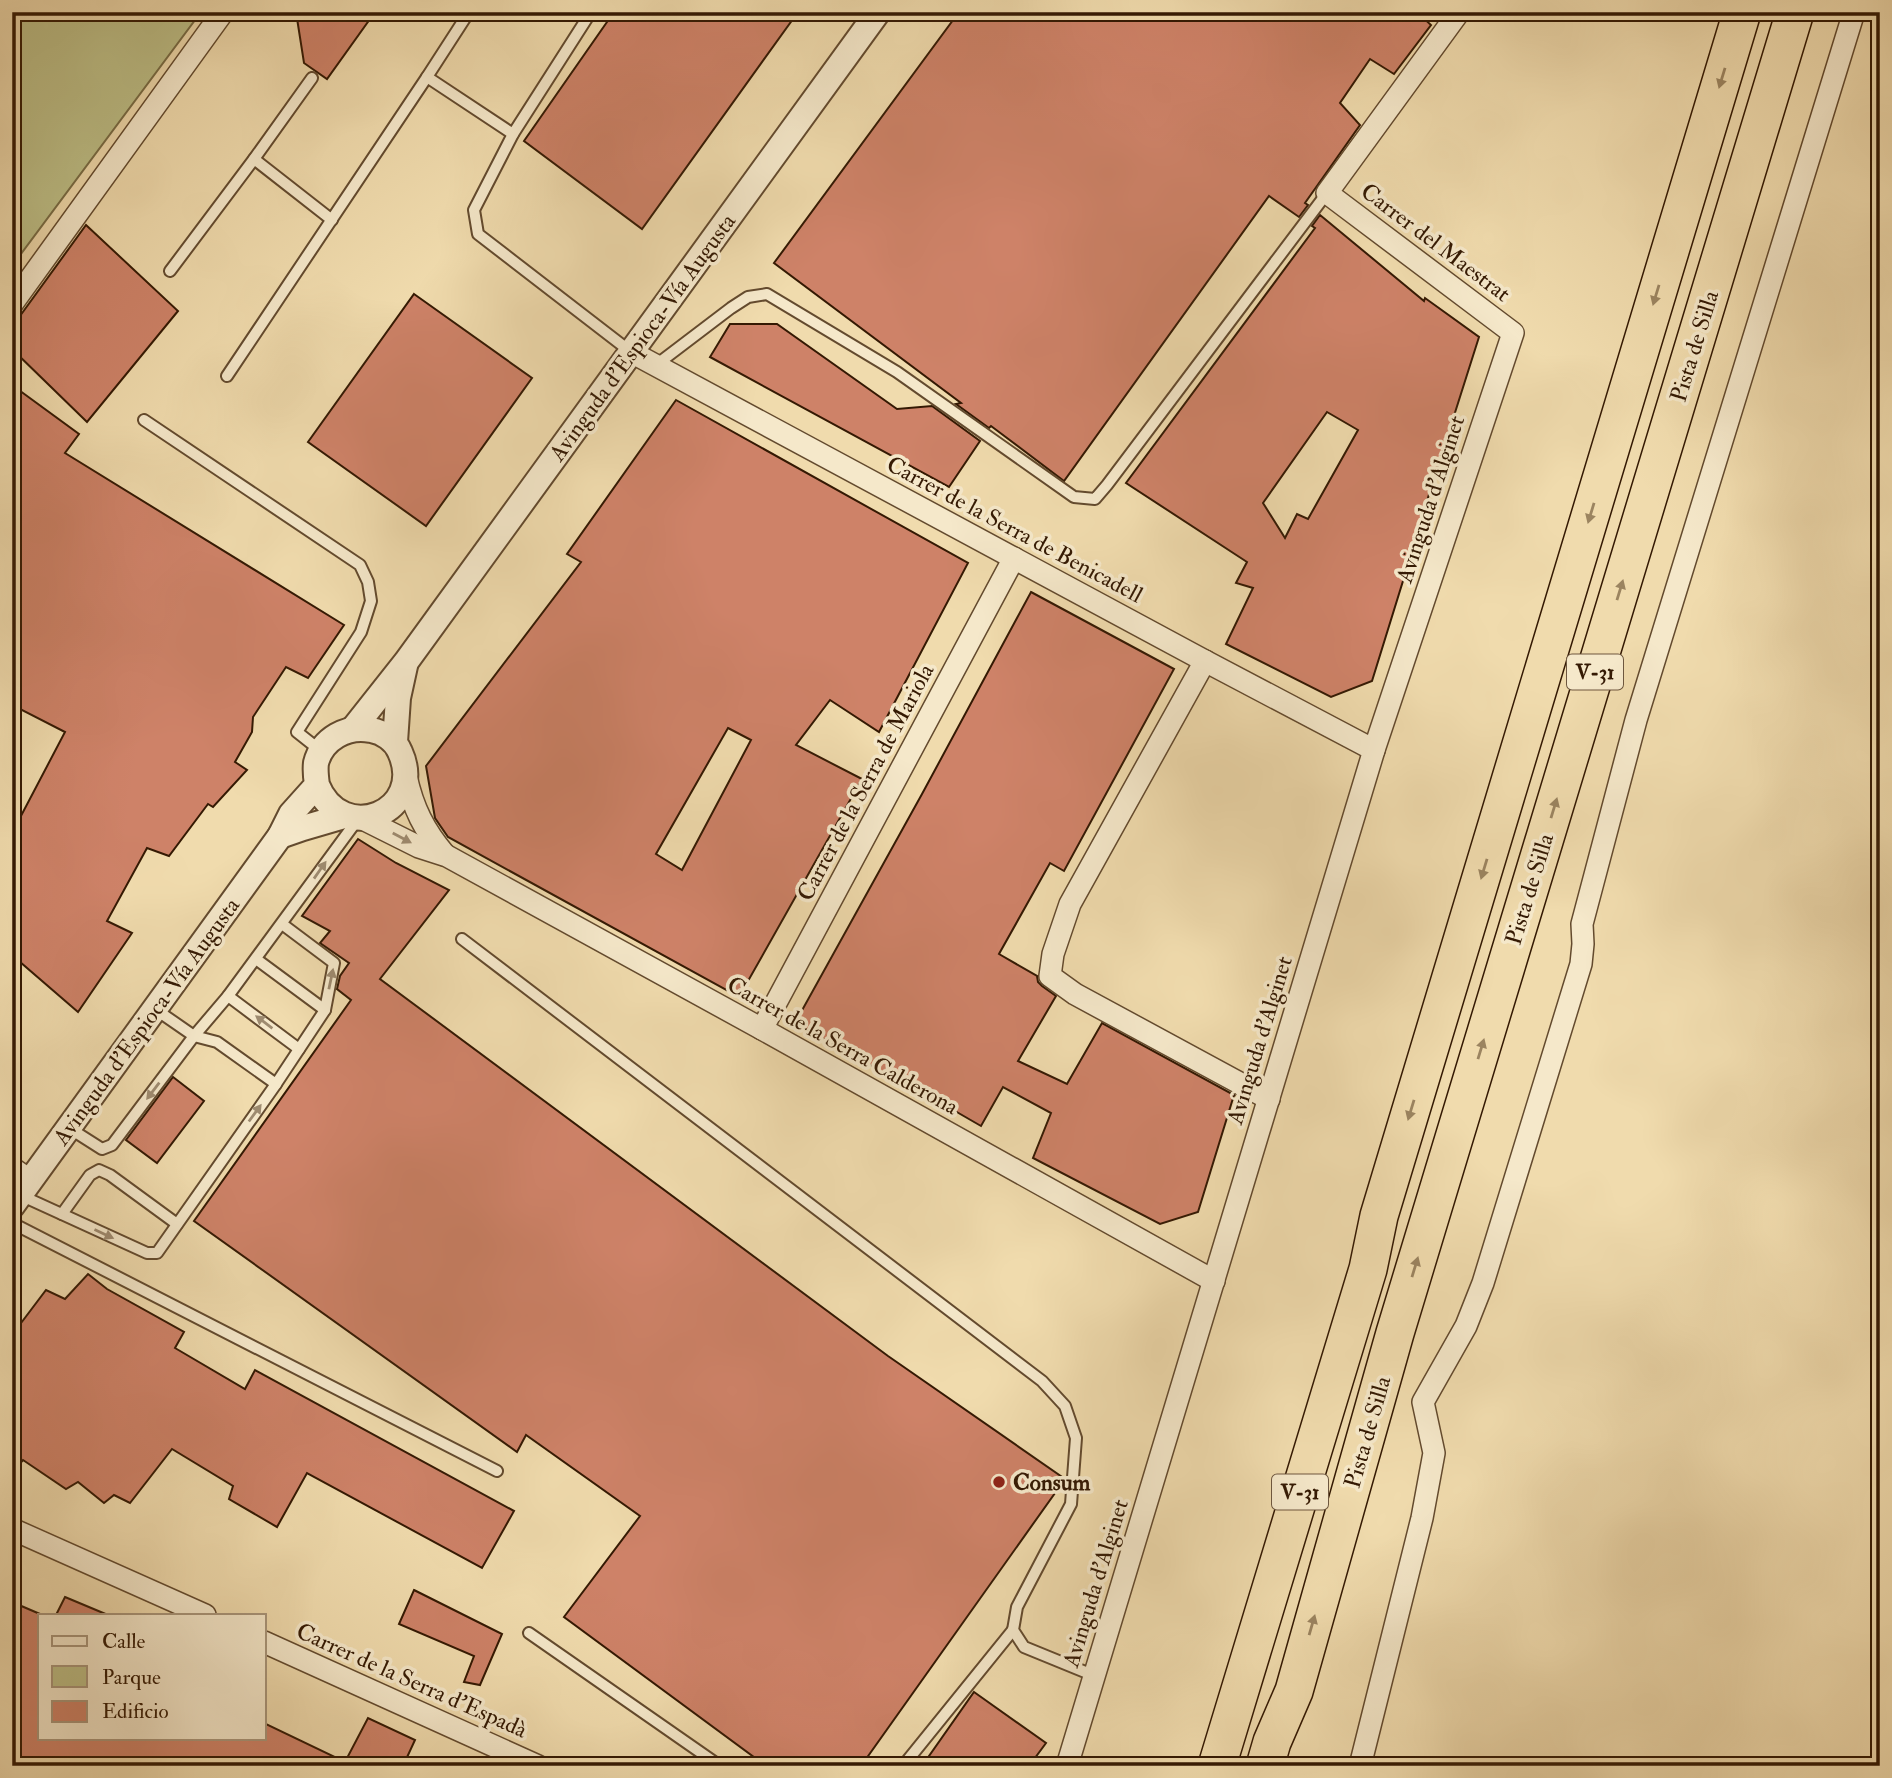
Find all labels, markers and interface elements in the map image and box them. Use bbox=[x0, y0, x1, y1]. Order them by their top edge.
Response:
one-way arrow bbox=[1716, 67, 1727, 88]
street label: Carrer del Maestrat bbox=[1355, 177, 1516, 308]
street label: Avinguda d'Espioca-Vía Augusta bbox=[542, 207, 743, 468]
one-way arrow bbox=[1651, 285, 1661, 306]
street label: Pista de Silla bbox=[1664, 286, 1725, 405]
street label: Avinguda d'Alginet bbox=[1389, 412, 1471, 587]
street label: Carrer de la Serra de Benicadell bbox=[882, 450, 1148, 609]
one-way arrow bbox=[1585, 503, 1595, 524]
one-way arrow bbox=[1615, 580, 1625, 601]
road number: V-31 bbox=[1567, 654, 1623, 690]
street label: Carrer de la Serra de Mariola bbox=[791, 658, 941, 906]
one-way arrow bbox=[1549, 798, 1559, 819]
street label: Pista de Silla bbox=[1499, 829, 1560, 948]
one-way arrow bbox=[393, 832, 412, 844]
one-way arrow bbox=[1478, 859, 1488, 880]
one-way arrow bbox=[313, 861, 327, 879]
street label: Avinguda d'Espioca-Vía Augusta bbox=[46, 891, 247, 1152]
street label: Avinguda d'Alginet bbox=[1220, 953, 1299, 1129]
one-way arrow bbox=[326, 968, 337, 990]
street label: Carrer de la Serra Calderona bbox=[722, 970, 964, 1121]
one-way arrow bbox=[255, 1015, 273, 1030]
one-way arrow bbox=[1476, 1039, 1487, 1060]
one-way arrow bbox=[146, 1082, 160, 1100]
one-way arrow bbox=[1405, 1100, 1416, 1121]
one-way arrow bbox=[248, 1104, 262, 1122]
one-way arrow bbox=[94, 1228, 114, 1240]
one-way arrow bbox=[1411, 1256, 1421, 1277]
street label: Pista de Silla bbox=[1338, 1372, 1397, 1491]
place label: Consum bbox=[1013, 1468, 1091, 1497]
marker: Consum bbox=[991, 1474, 1007, 1490]
road number: V-31 bbox=[1272, 1474, 1328, 1510]
street label: Avinguda d'Alginet bbox=[1056, 1496, 1135, 1672]
legend bbox=[38, 1614, 266, 1740]
one-way arrow bbox=[1308, 1614, 1318, 1635]
street label: Carrer de la Serra d'Espadà bbox=[292, 1616, 532, 1746]
text: Calle bbox=[102, 1628, 146, 1655]
text: Parque bbox=[102, 1664, 161, 1691]
text: Edificio bbox=[102, 1698, 169, 1725]

